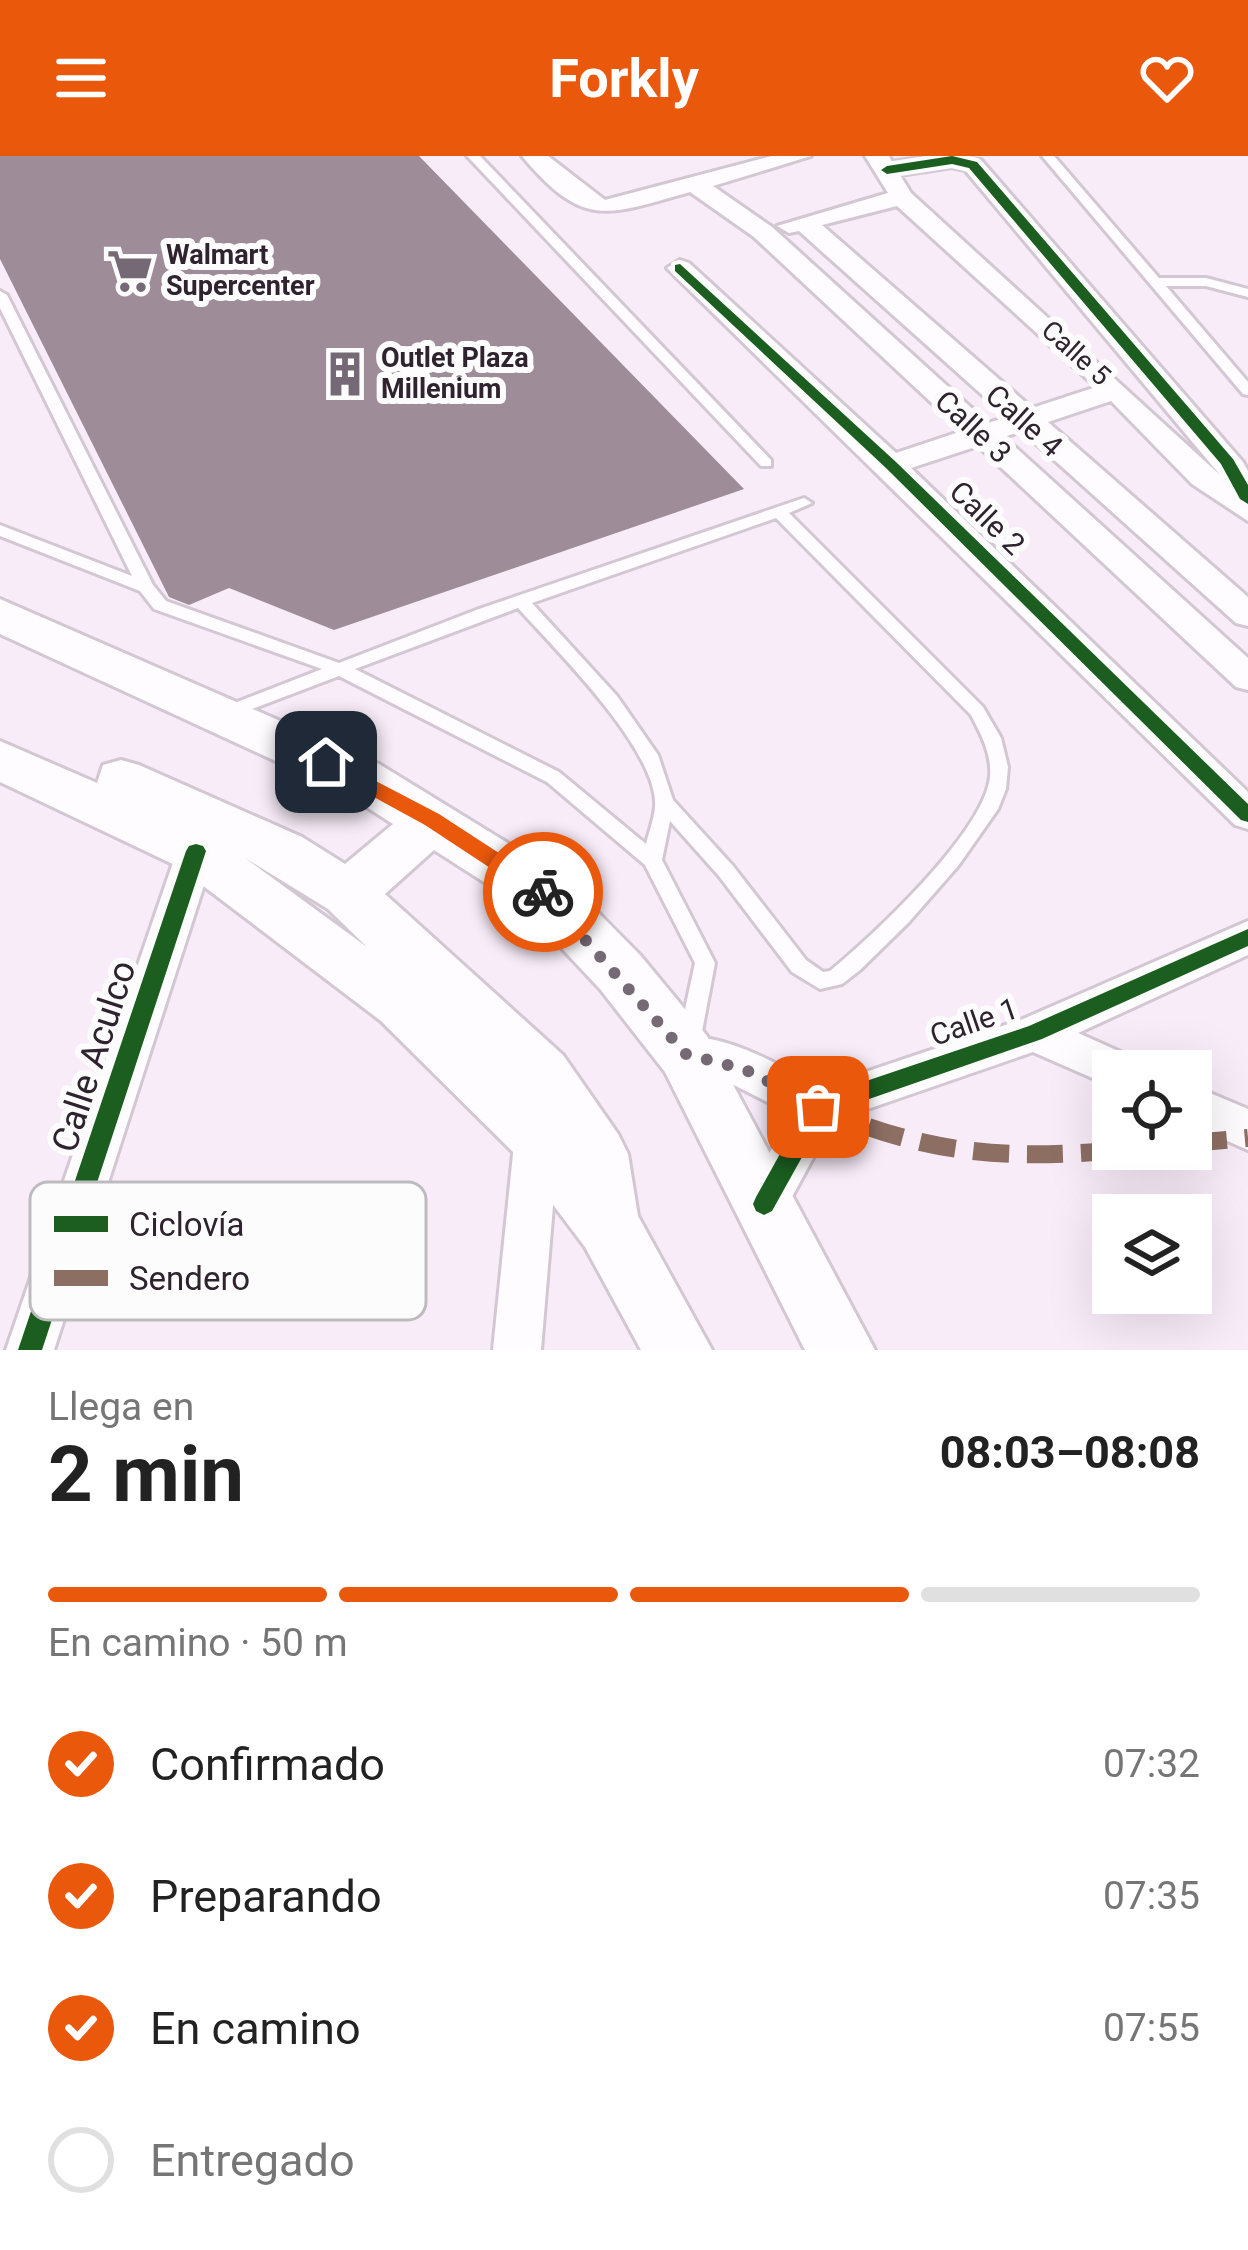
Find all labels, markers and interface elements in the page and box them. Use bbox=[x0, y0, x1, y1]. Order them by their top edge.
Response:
icon: menu bbox=[48, 45, 114, 111]
icon: heart bbox=[1134, 45, 1200, 111]
text: Forkly bbox=[549, 47, 699, 110]
place label: Walmart Supercenter bbox=[166, 239, 315, 302]
supermarket icon: Walmart Supercenter bbox=[105, 246, 155, 296]
street label: Calle 5 bbox=[1035, 314, 1117, 392]
place label: Outlet Plaza Millenium bbox=[381, 342, 529, 405]
building icon: Outlet Plaza Millenium bbox=[320, 349, 370, 399]
street label: Calle 4 bbox=[979, 377, 1070, 464]
street label: Calle 3 bbox=[928, 383, 1018, 470]
street label: Calle 2 bbox=[943, 474, 1032, 562]
pin bbox=[275, 711, 377, 813]
icon: home bbox=[293, 729, 359, 795]
courier bbox=[483, 832, 603, 952]
icon: bike bbox=[510, 859, 576, 925]
street label: Calle Aculco bbox=[43, 955, 145, 1157]
street label: Calle 1 bbox=[925, 990, 1022, 1053]
map controls bbox=[1092, 1050, 1212, 1314]
button: locate bbox=[1092, 1050, 1212, 1170]
pin bbox=[767, 1056, 869, 1158]
icon: bag bbox=[785, 1074, 851, 1140]
legend bbox=[30, 1182, 426, 1320]
button: layers bbox=[1092, 1194, 1212, 1314]
text: Ciclovía bbox=[129, 1205, 244, 1244]
text: Sendero bbox=[129, 1259, 250, 1298]
text: Llega en bbox=[48, 1384, 194, 1430]
text: 08:03–08:08 bbox=[940, 1426, 1200, 1479]
text: 2 min bbox=[48, 1429, 244, 1520]
text: En camino · 50 m bbox=[48, 1620, 348, 1666]
icon: check bbox=[48, 1731, 114, 1797]
text: Confirmado bbox=[150, 1738, 385, 1791]
text: 07:32 bbox=[1103, 1741, 1200, 1787]
icon: check bbox=[48, 1863, 114, 1929]
text: Preparando bbox=[150, 1870, 382, 1923]
text: 07:35 bbox=[1103, 1873, 1200, 1919]
icon: check bbox=[48, 1995, 114, 2061]
text: En camino bbox=[150, 2002, 361, 2055]
text: 07:55 bbox=[1103, 2005, 1200, 2051]
text: Entregado bbox=[150, 2134, 355, 2187]

